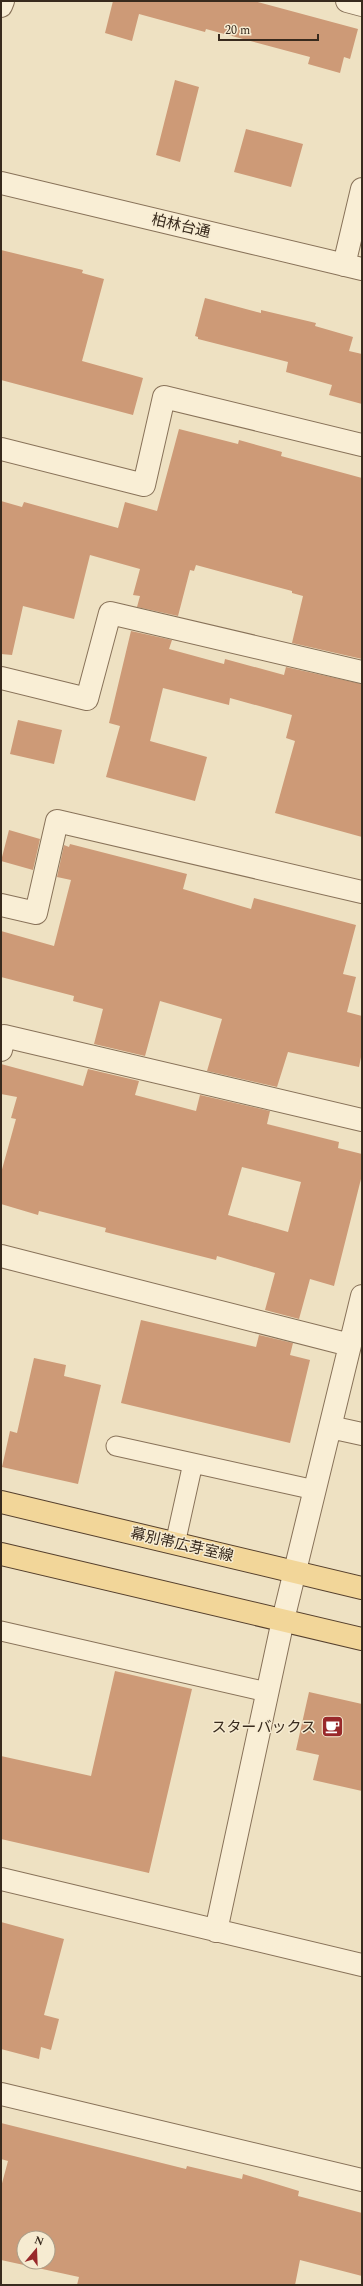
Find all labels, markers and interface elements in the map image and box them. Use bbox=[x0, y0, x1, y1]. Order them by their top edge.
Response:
scale bar bbox=[219, 16, 318, 42]
text: 20 m bbox=[225, 21, 250, 40]
street label: 柏林台通 bbox=[149, 208, 213, 244]
street label: 幕別帯広芽室線 bbox=[128, 1522, 236, 1568]
cafe icon: スターバックス bbox=[319, 1714, 345, 1740]
place label: スターバックス bbox=[212, 1716, 316, 1739]
north arrow bbox=[16, 2230, 56, 2270]
text: N bbox=[32, 2232, 46, 2251]

